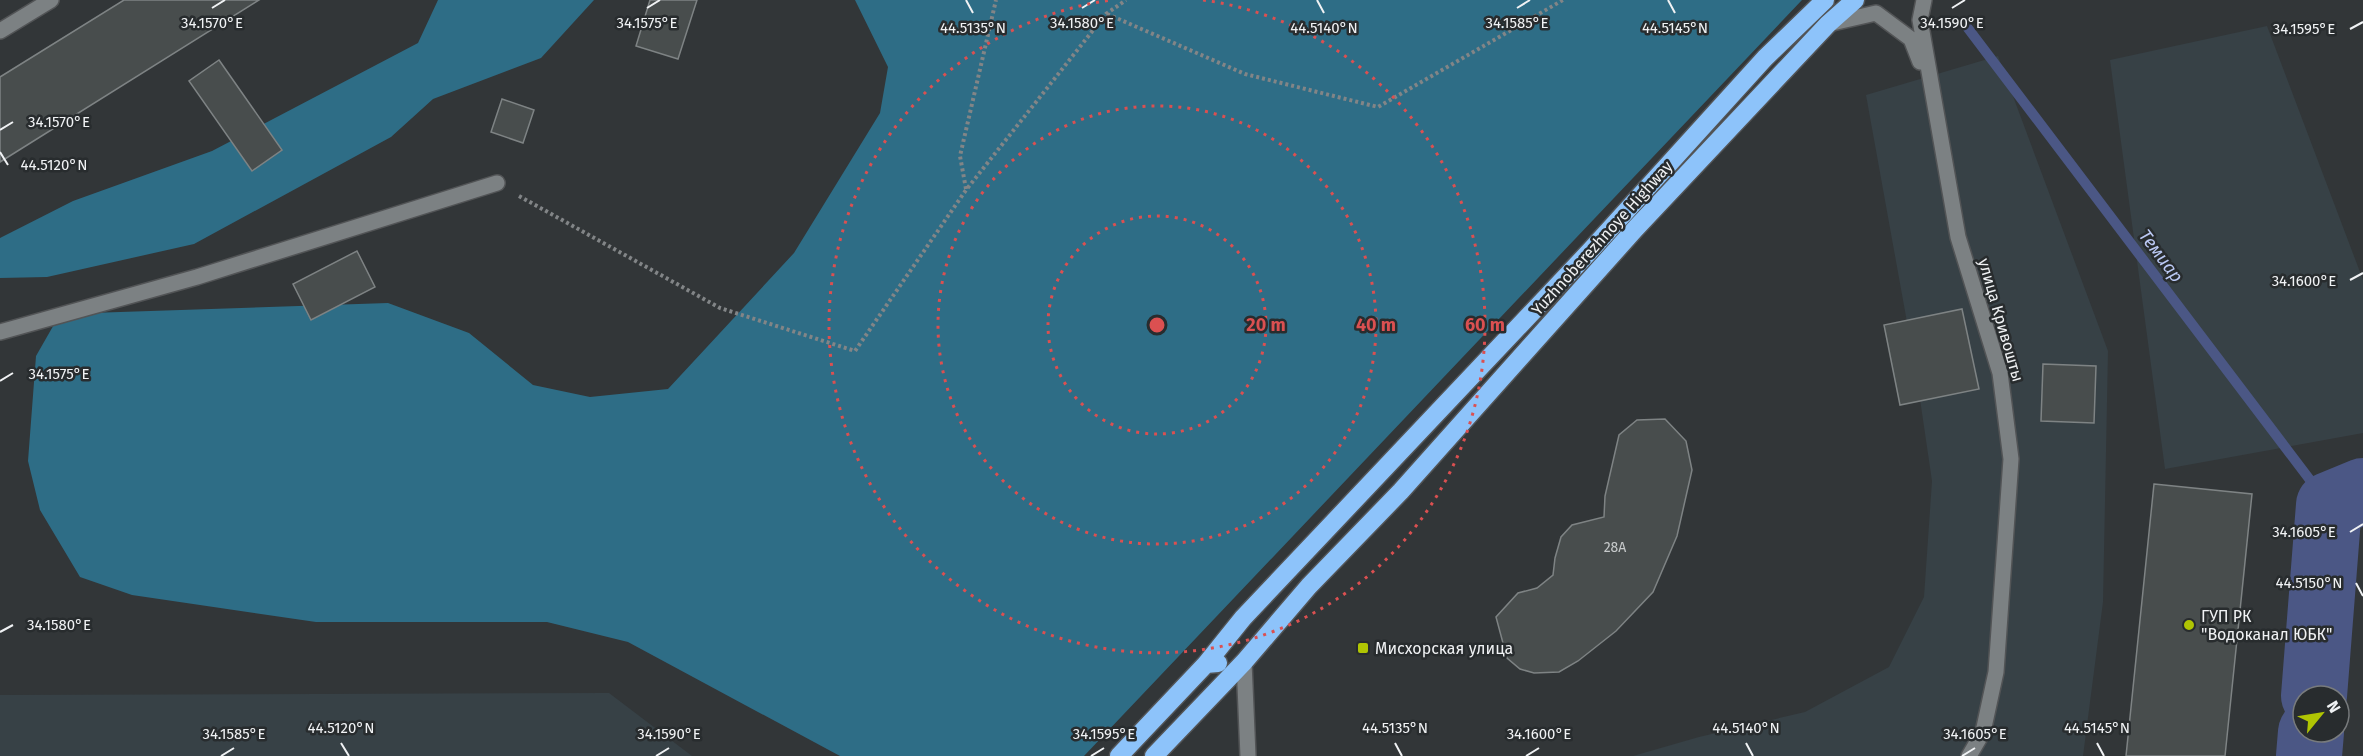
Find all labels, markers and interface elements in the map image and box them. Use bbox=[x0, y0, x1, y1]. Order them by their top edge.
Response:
text: 34.1570°E bbox=[181, 14, 243, 32]
text: 34.1575°E bbox=[617, 14, 677, 32]
text: 34.1580°E bbox=[1050, 14, 1114, 32]
text: 34.1585°E bbox=[1485, 14, 1549, 32]
text: 34.1590°E bbox=[1920, 14, 1984, 32]
text: 44.5135°N bbox=[940, 19, 1006, 37]
text: 44.5140°N bbox=[1290, 19, 1358, 37]
text: 44.5145°N bbox=[1642, 19, 1708, 37]
text: 34.1595°E bbox=[2273, 20, 2335, 38]
text: 34.1570°E bbox=[28, 113, 90, 131]
text: 44.5120°N bbox=[21, 156, 87, 174]
street label: Yuzhnoberezhnoye Highway bbox=[1528, 157, 1677, 319]
water label: Темиар bbox=[2134, 225, 2188, 287]
street label: улица Кривошты bbox=[1974, 256, 2028, 384]
text: 34.1600°E bbox=[2272, 272, 2336, 290]
text: 20 m bbox=[1246, 314, 1286, 336]
text: 40 m bbox=[1356, 314, 1396, 336]
text: 60 m bbox=[1465, 314, 1505, 336]
centre of rings bbox=[1147, 315, 1167, 335]
text: 34.1575°E bbox=[29, 365, 89, 383]
text: 34.1605°E bbox=[2272, 523, 2336, 541]
house number: 28А bbox=[1604, 539, 1626, 556]
text: 44.5150°N bbox=[2276, 574, 2342, 592]
place label: ГУП РК "Водоканал ЮБК" bbox=[2201, 607, 2332, 644]
text: 34.1580°E bbox=[27, 616, 91, 634]
marker: ГУП РК "Водоканал ЮБК" bbox=[2182, 618, 2196, 632]
place label: Мисхорская улица bbox=[1375, 639, 1513, 658]
marker: Мисхорская улица bbox=[1356, 641, 1370, 655]
north arrow bbox=[2291, 684, 2351, 744]
text: N bbox=[2323, 697, 2344, 716]
text: 44.5120°N bbox=[308, 719, 374, 737]
text: 44.5135°N bbox=[1362, 719, 1428, 737]
text: 44.5140°N bbox=[1712, 719, 1780, 737]
text: 44.5145°N bbox=[2064, 719, 2130, 737]
text: 34.1585°E bbox=[202, 725, 266, 743]
text: 34.1590°E bbox=[637, 725, 701, 743]
text: 34.1595°E bbox=[1073, 725, 1135, 743]
text: 34.1600°E bbox=[1507, 725, 1571, 743]
text: 34.1605°E bbox=[1943, 725, 2007, 743]

